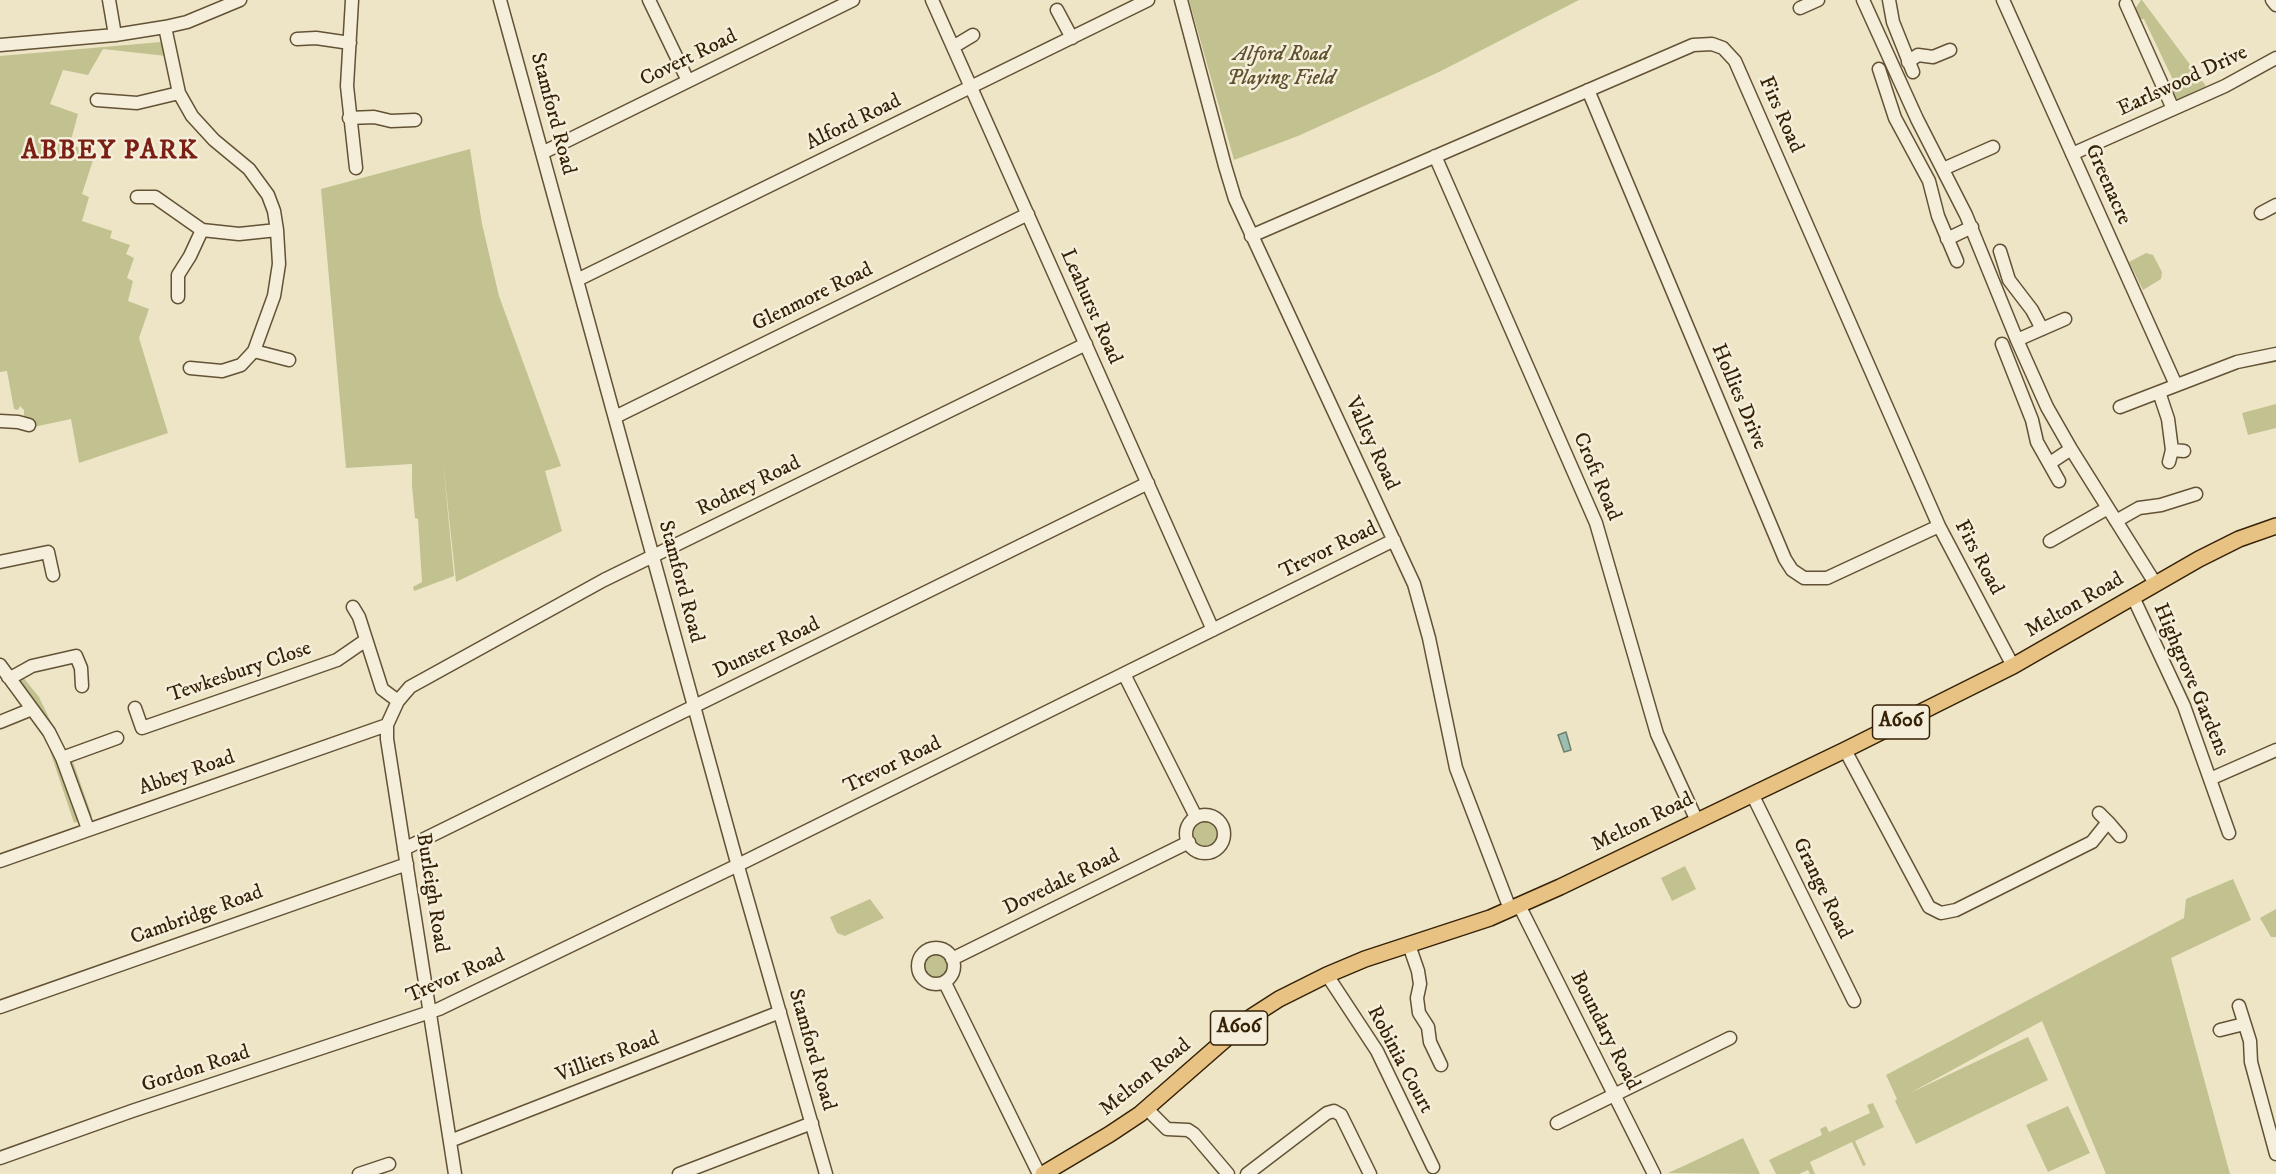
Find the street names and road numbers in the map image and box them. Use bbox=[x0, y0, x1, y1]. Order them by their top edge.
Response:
street label: Covert Road bbox=[636, 25, 742, 93]
street label: Earlswood Drive bbox=[2114, 41, 2252, 123]
street label: Stamford Road bbox=[524, 50, 580, 178]
street label: Firs Road bbox=[1752, 73, 1808, 157]
street label: Alford Road bbox=[802, 89, 906, 157]
street label: Greenacre bbox=[2078, 141, 2136, 229]
street label: Leahurst Road bbox=[1053, 246, 1127, 368]
street label: Glenmore Road bbox=[749, 258, 877, 338]
street label: Hollies Drive bbox=[1704, 340, 1772, 454]
street label: Valley Road bbox=[1338, 393, 1404, 495]
street label: Croft Road bbox=[1566, 429, 1626, 525]
street label: Rodney Road bbox=[693, 451, 805, 523]
street label: Firs Road bbox=[1948, 516, 2008, 600]
street label: Trevor Road bbox=[1276, 517, 1382, 585]
street label: Stamford Road bbox=[652, 518, 708, 646]
street label: Melton Road bbox=[2021, 568, 2129, 644]
street label: Highgrove Gardens bbox=[2146, 600, 2234, 760]
street label: Dunster Road bbox=[710, 612, 824, 686]
street label: Tewkesbury Close bbox=[165, 637, 315, 709]
road number: A606 bbox=[1872, 705, 1930, 739]
street label: Trevor Road bbox=[840, 732, 946, 800]
street label: Abbey Road bbox=[136, 746, 238, 802]
street label: Melton Road bbox=[1588, 788, 1698, 858]
street label: Burleigh Road bbox=[409, 831, 453, 955]
street label: Grange Road bbox=[1786, 834, 1856, 944]
street label: Dovedale Road bbox=[1000, 844, 1124, 922]
street label: Cambridge Road bbox=[127, 880, 267, 952]
street label: Trevor Road bbox=[403, 944, 509, 1010]
street label: Boundary Road bbox=[1563, 967, 1645, 1095]
street label: Stamford Road bbox=[782, 986, 840, 1114]
street label: Robinia Court bbox=[1360, 1002, 1438, 1118]
road number: A606 bbox=[1210, 1011, 1268, 1045]
street label: Villiers Road bbox=[553, 1027, 663, 1089]
street label: Melton Road bbox=[1095, 1034, 1197, 1122]
street label: Gordon Road bbox=[139, 1041, 253, 1099]

